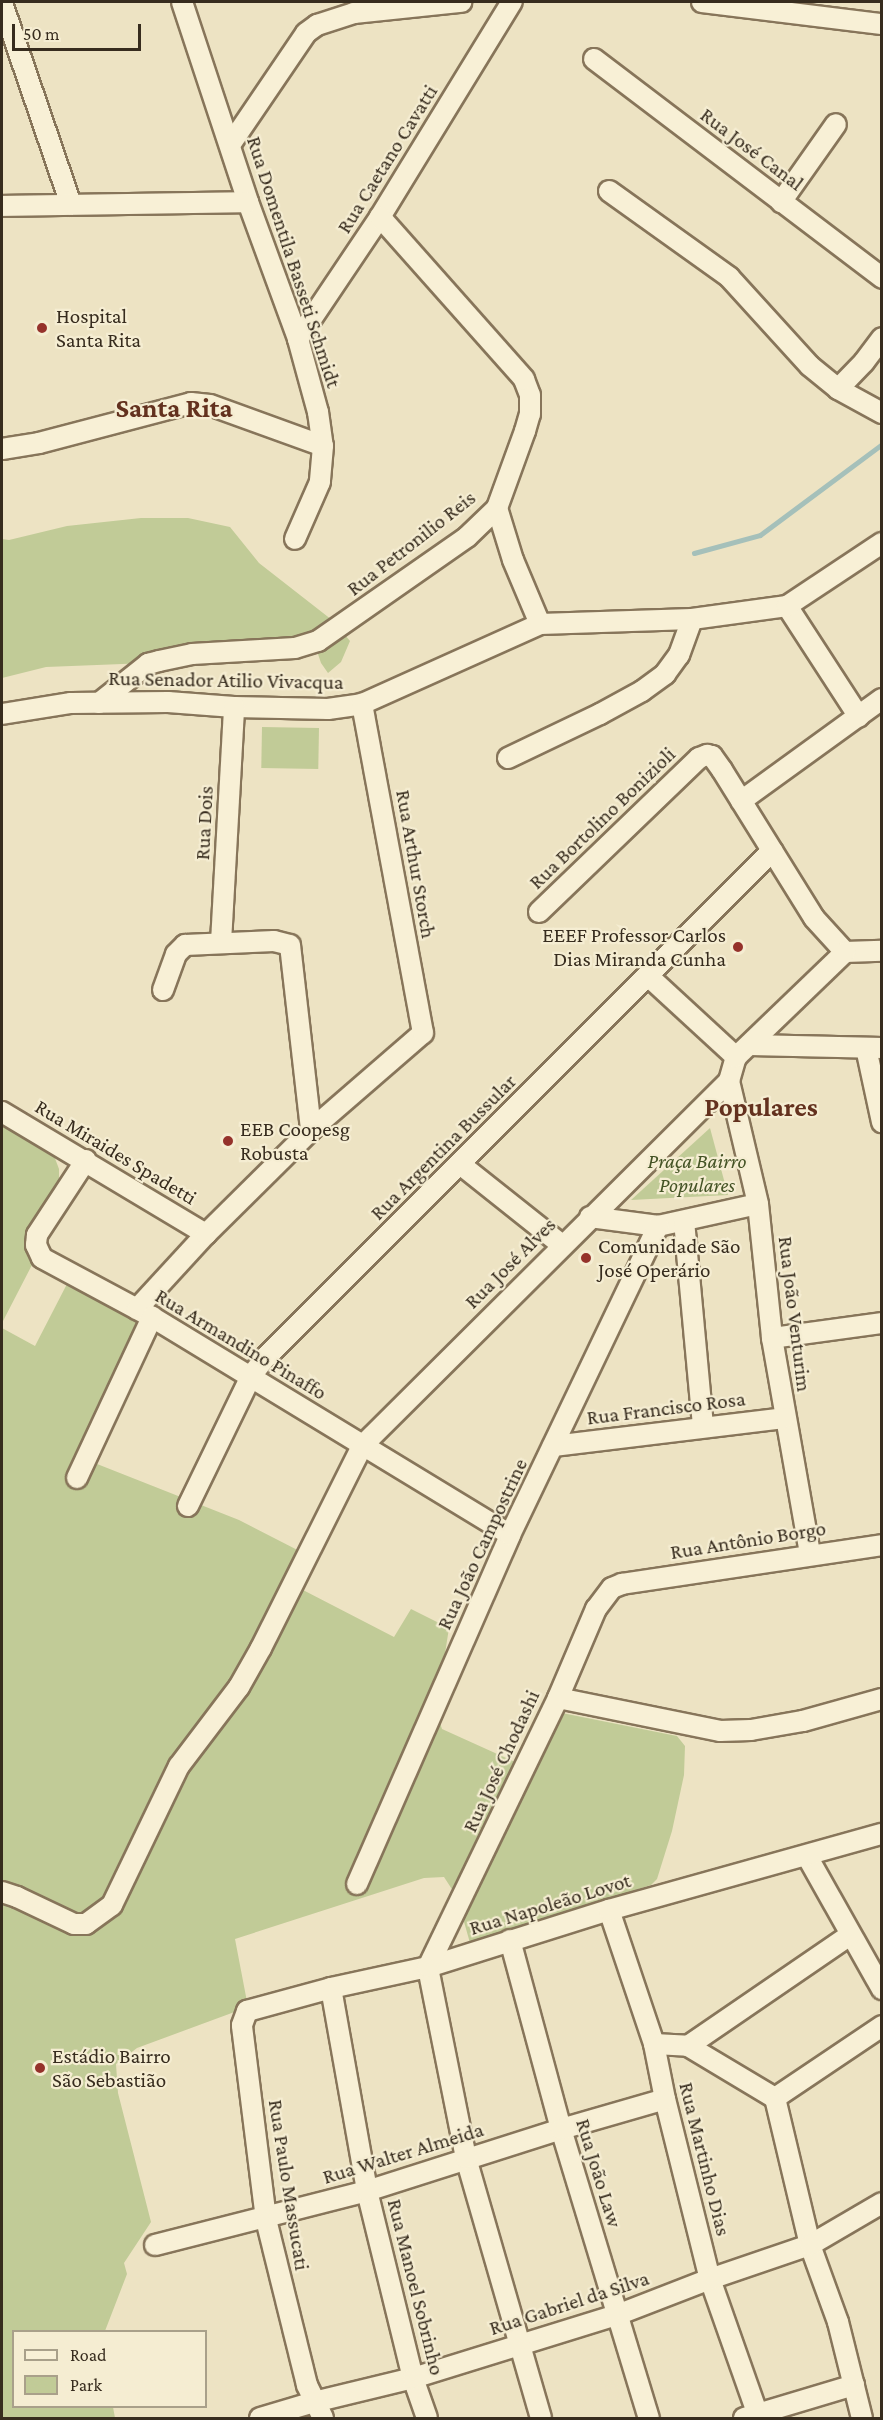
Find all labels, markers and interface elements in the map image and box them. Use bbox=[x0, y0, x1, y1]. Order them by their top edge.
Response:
scale bar bbox=[15, 12, 144, 50]
text: 50 m bbox=[23, 24, 60, 44]
street label: Rua Caetano Cavatti bbox=[331, 80, 443, 238]
street label: Rua José Canal bbox=[695, 102, 809, 196]
street label: Rua Domentila Basseti Schmidt bbox=[241, 133, 347, 391]
place label: Hospital Santa Rita bbox=[56, 303, 141, 353]
marker: Hospital Santa Rita bbox=[33, 319, 51, 337]
district label: Santa Rita bbox=[115, 393, 233, 425]
street label: Rua Petronilio Reis bbox=[342, 485, 480, 601]
street label: Rua Senador Atilio Vivacqua bbox=[108, 665, 344, 695]
street label: Rua Bortolino Bonizioli bbox=[523, 742, 681, 894]
street label: Rua Dois bbox=[189, 785, 219, 861]
street label: Rua Arthur Storch bbox=[391, 788, 441, 940]
place label: EEEF Professor Carlos Dias Miranda Cunha bbox=[542, 922, 726, 972]
marker: EEEF Professor Carlos Dias Miranda Cunha bbox=[731, 940, 745, 954]
street label: Rua Argentina Bussular bbox=[365, 1069, 521, 1225]
district label: Populares bbox=[704, 1092, 818, 1124]
street label: Rua Miraides Spadetti bbox=[31, 1094, 201, 1210]
place label: EEB Coopesg Robusta bbox=[240, 1116, 350, 1166]
marker: EEB Coopesg Robusta bbox=[221, 1134, 235, 1148]
park label: Praça Bairro Populares bbox=[648, 1148, 746, 1198]
street label: Rua José Alves bbox=[459, 1212, 561, 1314]
place label: Comunidade São José Operário bbox=[598, 1233, 740, 1283]
street label: Rua João Venturim bbox=[773, 1235, 817, 1393]
marker: Comunidade São José Operário bbox=[579, 1251, 593, 1265]
street label: Rua Armandino Pinaffo bbox=[151, 1283, 331, 1405]
street label: Rua Francisco Rosa bbox=[585, 1386, 747, 1430]
street label: Rua João Campostrine bbox=[431, 1454, 533, 1634]
street label: Rua Antônio Borgo bbox=[668, 1515, 828, 1565]
street label: Rua José Chodashi bbox=[457, 1686, 545, 1836]
street label: Rua Napoleão Lovot bbox=[466, 1867, 634, 1941]
place label: Estádio Bairro São Sebastião bbox=[52, 2043, 171, 2093]
marker: Estádio Bairro São Sebastião bbox=[33, 2061, 47, 2075]
street label: Rua Martinho Dias bbox=[674, 2079, 736, 2239]
street label: Rua Paulo Massucati bbox=[263, 2098, 315, 2272]
street label: Rua João Law bbox=[571, 2116, 627, 2230]
street label: Rua Walter Almeida bbox=[319, 2117, 487, 2189]
street label: Rua Manoel Sobrinho bbox=[382, 2196, 450, 2378]
street label: Rua Gabriel da Silva bbox=[486, 2265, 652, 2341]
legend bbox=[12, 2330, 207, 2408]
text: Road bbox=[70, 2345, 107, 2365]
text: Park bbox=[70, 2375, 102, 2395]

